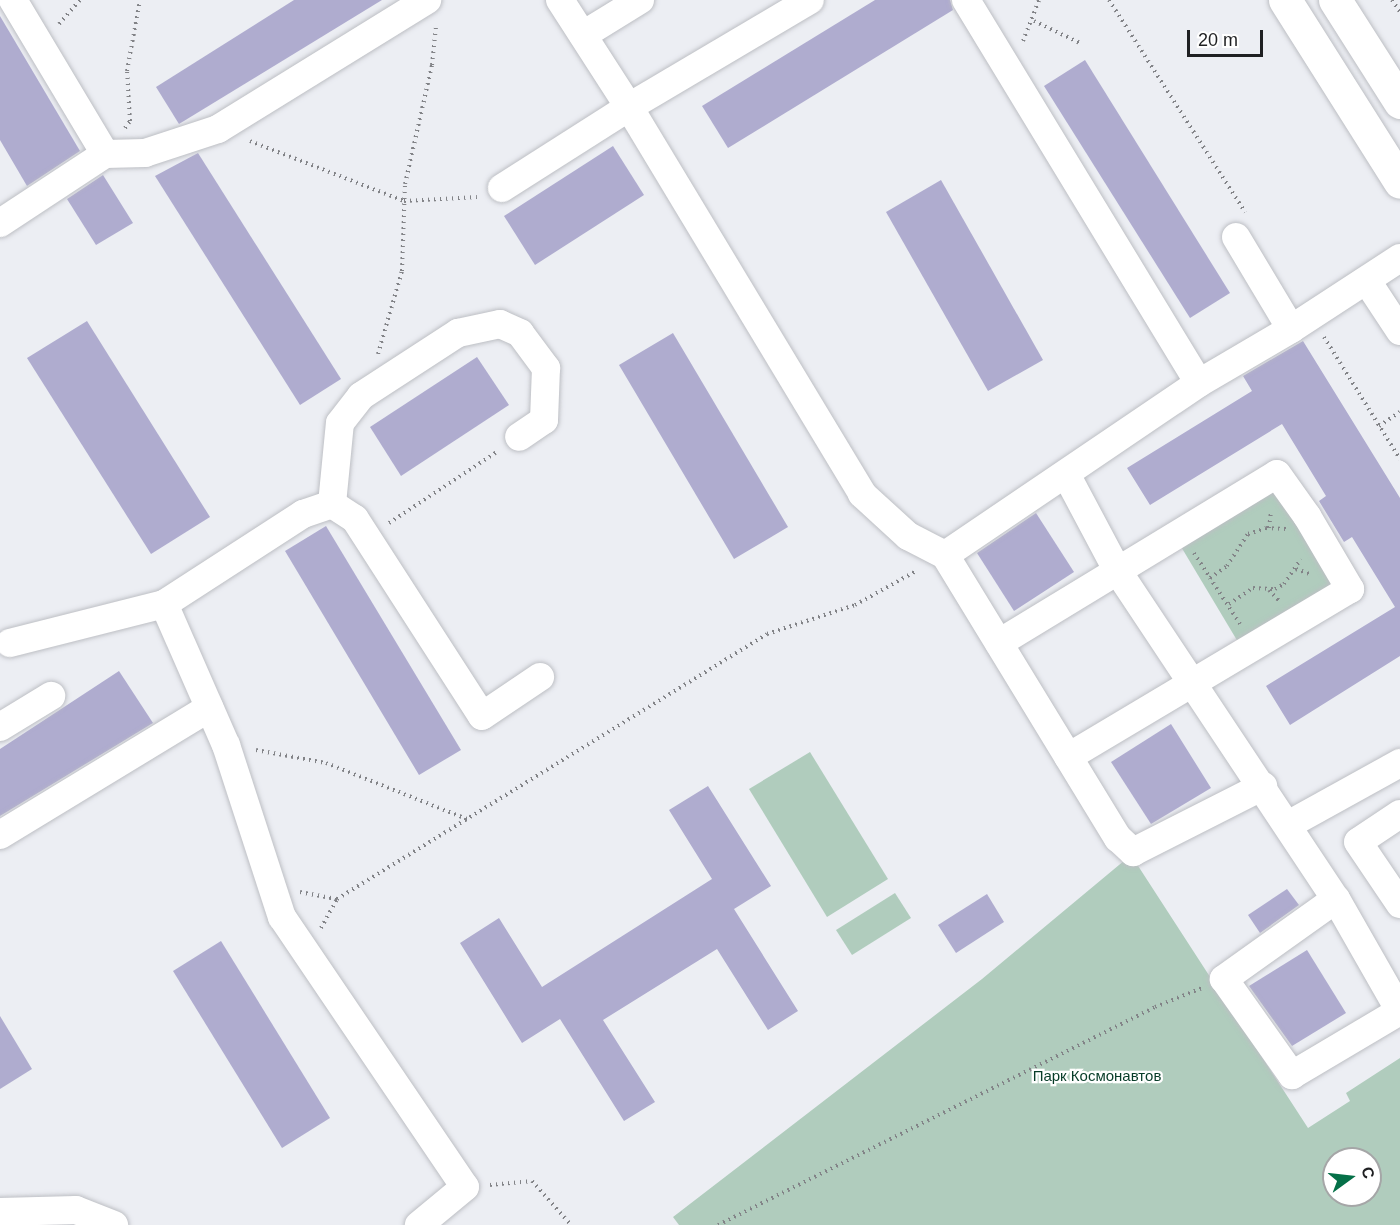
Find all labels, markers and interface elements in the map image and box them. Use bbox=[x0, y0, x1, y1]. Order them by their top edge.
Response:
scale bar bbox=[1190, 18, 1266, 56]
text: 20 m bbox=[1198, 30, 1238, 50]
park label: Парк Космонавтов bbox=[1033, 1067, 1161, 1085]
north arrow bbox=[1322, 1147, 1382, 1207]
text: С bbox=[1358, 1165, 1378, 1181]

